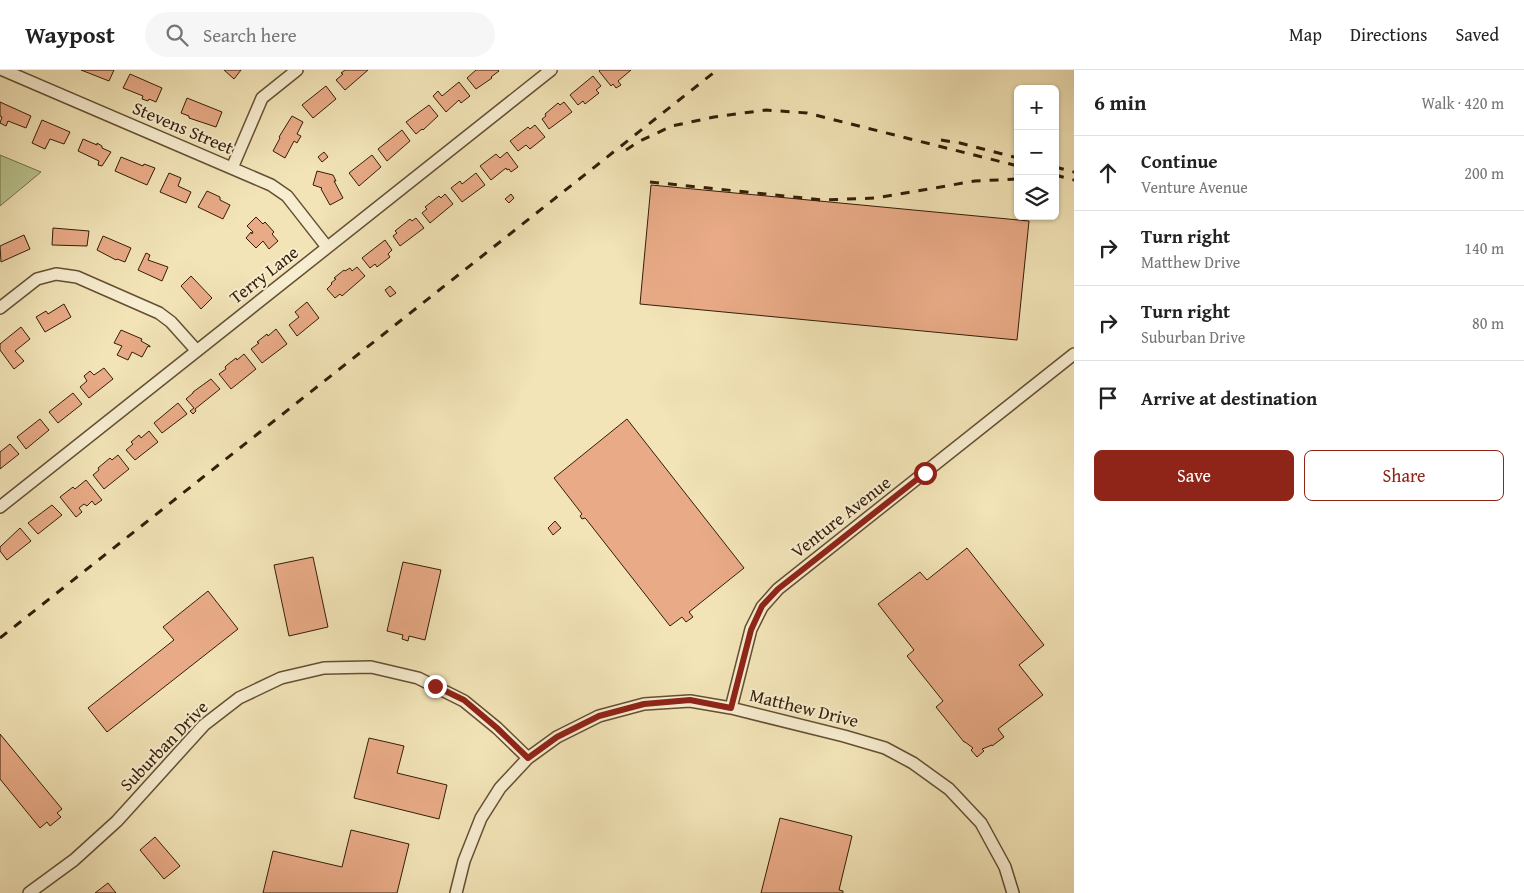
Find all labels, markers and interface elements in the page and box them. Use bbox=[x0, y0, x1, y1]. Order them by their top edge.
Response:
search box bbox=[145, 12, 495, 57]
text: Waypost bbox=[25, 17, 115, 52]
icon: search bbox=[163, 21, 191, 49]
text: Search here bbox=[203, 21, 297, 49]
text: Map bbox=[1289, 21, 1322, 48]
text: Directions bbox=[1350, 21, 1427, 48]
text: Saved bbox=[1455, 21, 1499, 48]
map controls bbox=[1014, 85, 1059, 220]
button: + bbox=[1014, 85, 1059, 130]
text: 6 min bbox=[1094, 87, 1146, 118]
text: Walk · 420 m bbox=[1421, 91, 1504, 115]
street label: Stevens Street bbox=[129, 94, 238, 161]
button: − bbox=[1014, 130, 1059, 175]
text: Continue bbox=[1141, 147, 1218, 175]
icon: ahead bbox=[1094, 159, 1122, 187]
text: 200 m bbox=[1464, 161, 1504, 185]
button: layers bbox=[1014, 175, 1059, 220]
text: Venture Avenue bbox=[1141, 175, 1248, 199]
text: Turn right bbox=[1141, 222, 1230, 250]
icon: right bbox=[1094, 234, 1122, 262]
text: 140 m bbox=[1464, 236, 1504, 260]
street label: Terry Lane bbox=[223, 239, 304, 310]
text: Matthew Drive bbox=[1141, 250, 1240, 274]
text: Turn right bbox=[1141, 297, 1230, 325]
icon: right bbox=[1094, 309, 1122, 337]
text: 80 m bbox=[1472, 311, 1504, 335]
text: Suburban Drive bbox=[1141, 325, 1245, 349]
icon: arrive bbox=[1094, 384, 1122, 412]
text: Arrive at destination bbox=[1141, 384, 1317, 412]
button: Save bbox=[1094, 450, 1294, 501]
button: Share bbox=[1304, 450, 1504, 501]
route start bbox=[914, 462, 937, 485]
street label: Venture Avenue bbox=[785, 469, 896, 564]
route end bbox=[424, 675, 447, 698]
street label: Matthew Drive bbox=[747, 681, 862, 734]
street label: Suburban Drive bbox=[113, 694, 214, 797]

